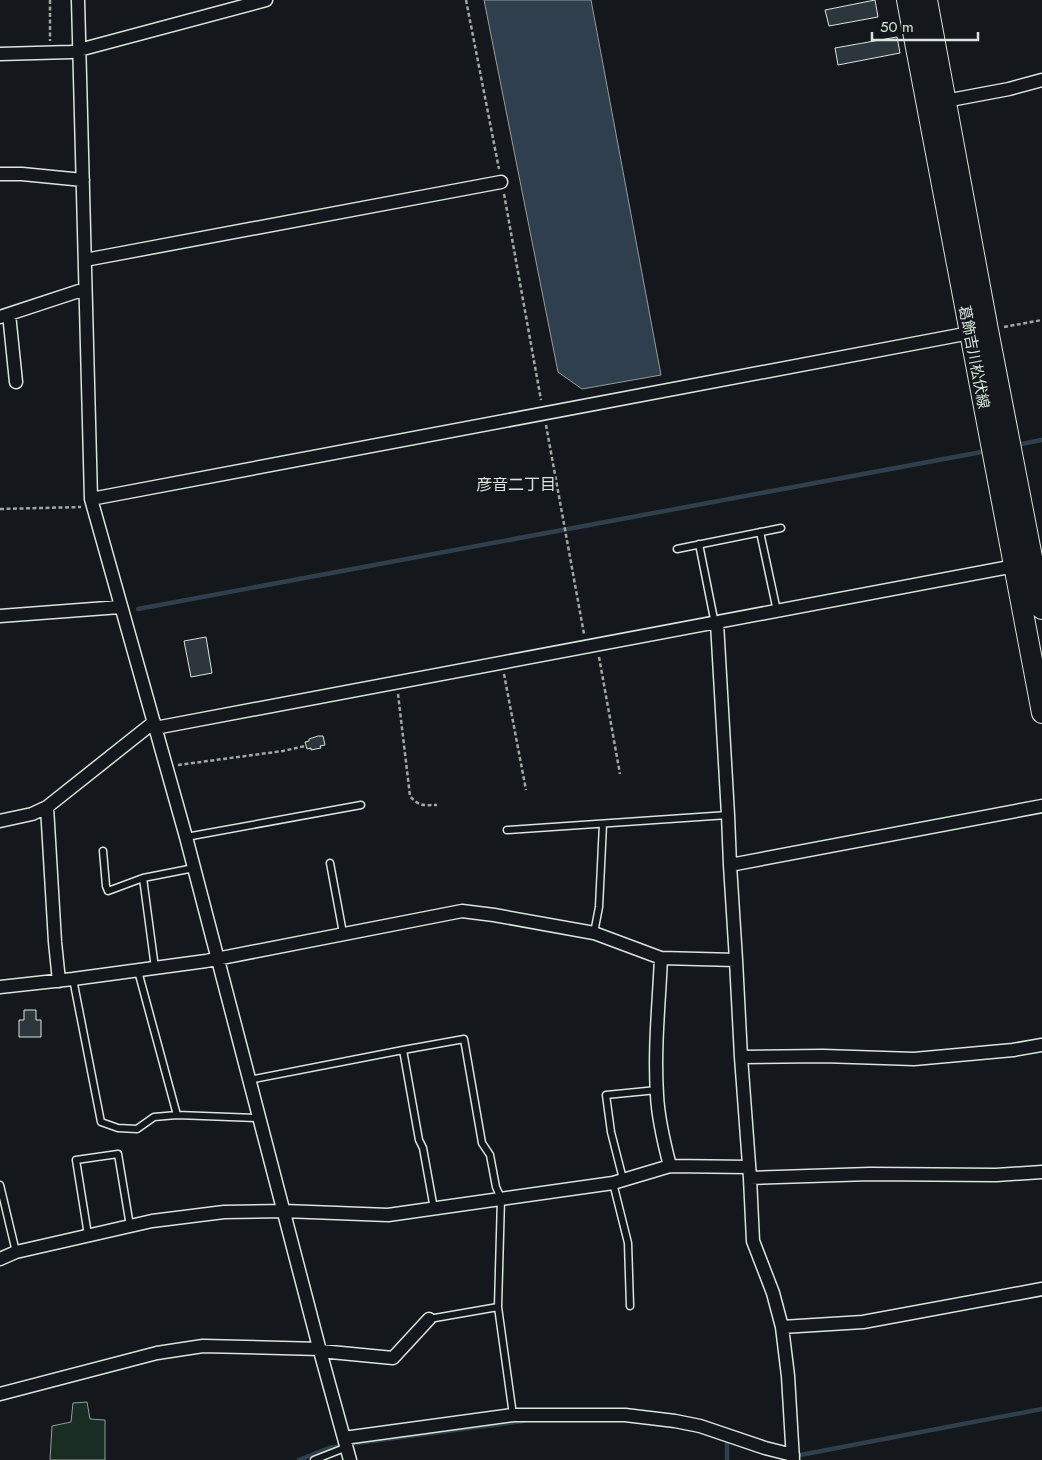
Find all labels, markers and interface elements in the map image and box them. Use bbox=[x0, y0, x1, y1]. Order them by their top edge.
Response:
scale bar bbox=[872, 10, 978, 42]
text: 50 m bbox=[880, 16, 914, 38]
street label: 葛飾吉川松伏線 bbox=[953, 303, 995, 411]
district label: 彦音二丁目 bbox=[476, 473, 556, 496]

